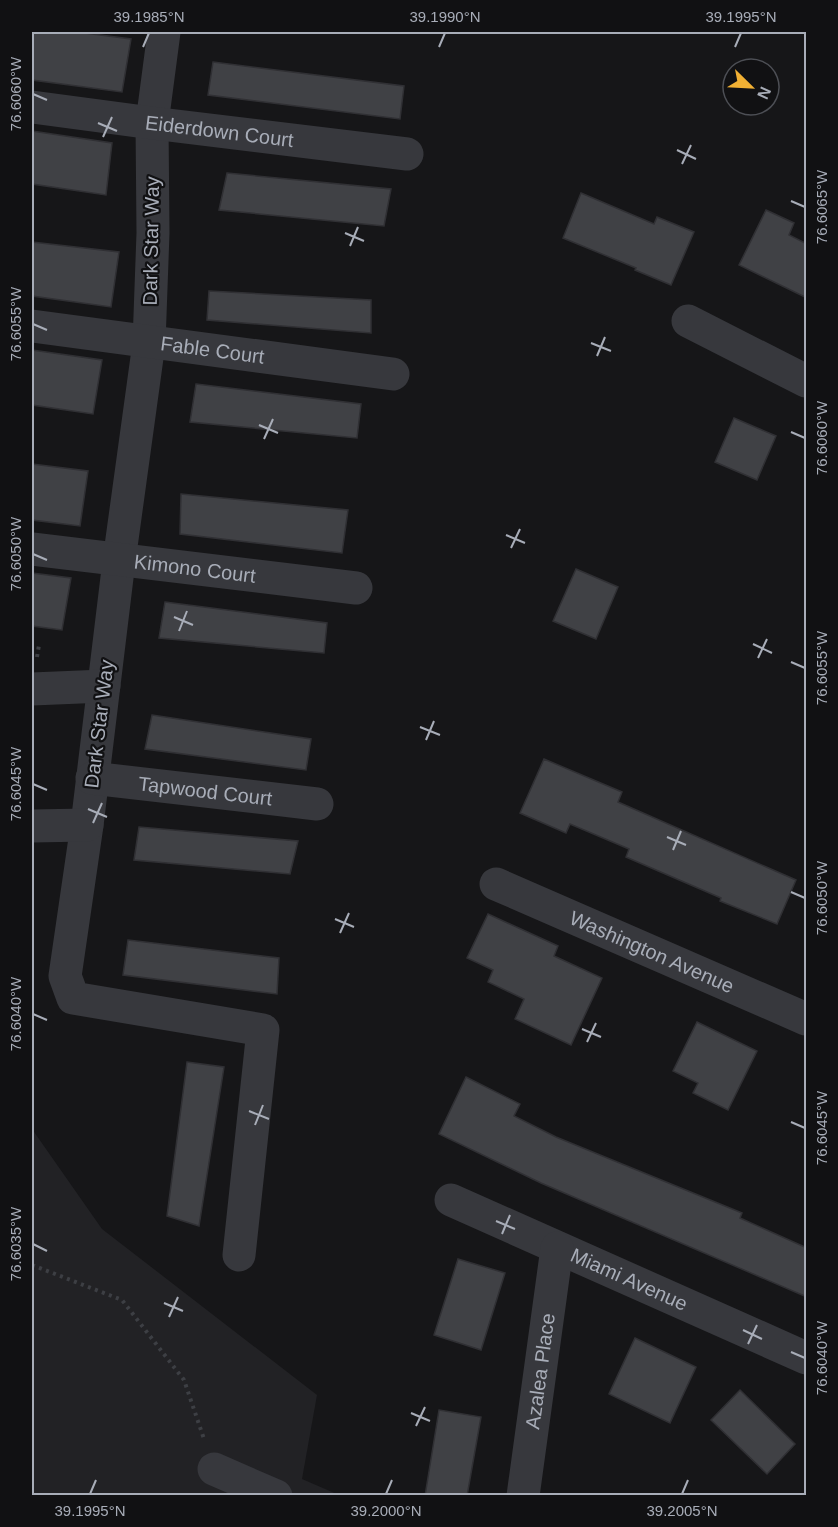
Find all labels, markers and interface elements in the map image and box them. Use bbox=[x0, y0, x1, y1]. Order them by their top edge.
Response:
text: 39.1985°N bbox=[113, 8, 185, 25]
text: 39.1990°N bbox=[409, 8, 481, 25]
text: 39.1995°N bbox=[705, 8, 777, 25]
text: 76.6060°W bbox=[7, 56, 24, 131]
north arrow bbox=[721, 57, 781, 117]
text: N bbox=[754, 84, 774, 102]
street label: Eiderdown Court bbox=[144, 111, 295, 151]
text: 76.6065°W bbox=[813, 169, 830, 244]
street label: Dark Star Way bbox=[139, 176, 163, 306]
text: 76.6055°W bbox=[7, 286, 24, 361]
street label: Fable Court bbox=[159, 332, 266, 368]
text: 76.6060°W bbox=[813, 400, 830, 475]
text: 76.6050°W bbox=[7, 516, 24, 591]
street label: Kimono Court bbox=[133, 550, 257, 587]
text: 76.6055°W bbox=[813, 630, 830, 705]
street label: Dark Star Way bbox=[80, 659, 118, 789]
text: 76.6045°W bbox=[7, 746, 24, 821]
street label: Tapwood Court bbox=[137, 772, 274, 810]
text: 76.6050°W bbox=[813, 860, 830, 935]
street label: Washington Avenue bbox=[566, 906, 737, 997]
text: 76.6040°W bbox=[7, 976, 24, 1051]
text: 76.6045°W bbox=[813, 1090, 830, 1165]
text: 76.6035°W bbox=[7, 1206, 24, 1281]
street label: Miami Avenue bbox=[567, 1244, 691, 1315]
street label: Azalea Place bbox=[521, 1312, 559, 1431]
text: 76.6040°W bbox=[813, 1320, 830, 1395]
text: 39.1995°N bbox=[54, 1502, 126, 1519]
text: 39.2000°N bbox=[350, 1502, 422, 1519]
text: 39.2005°N bbox=[646, 1502, 718, 1519]

